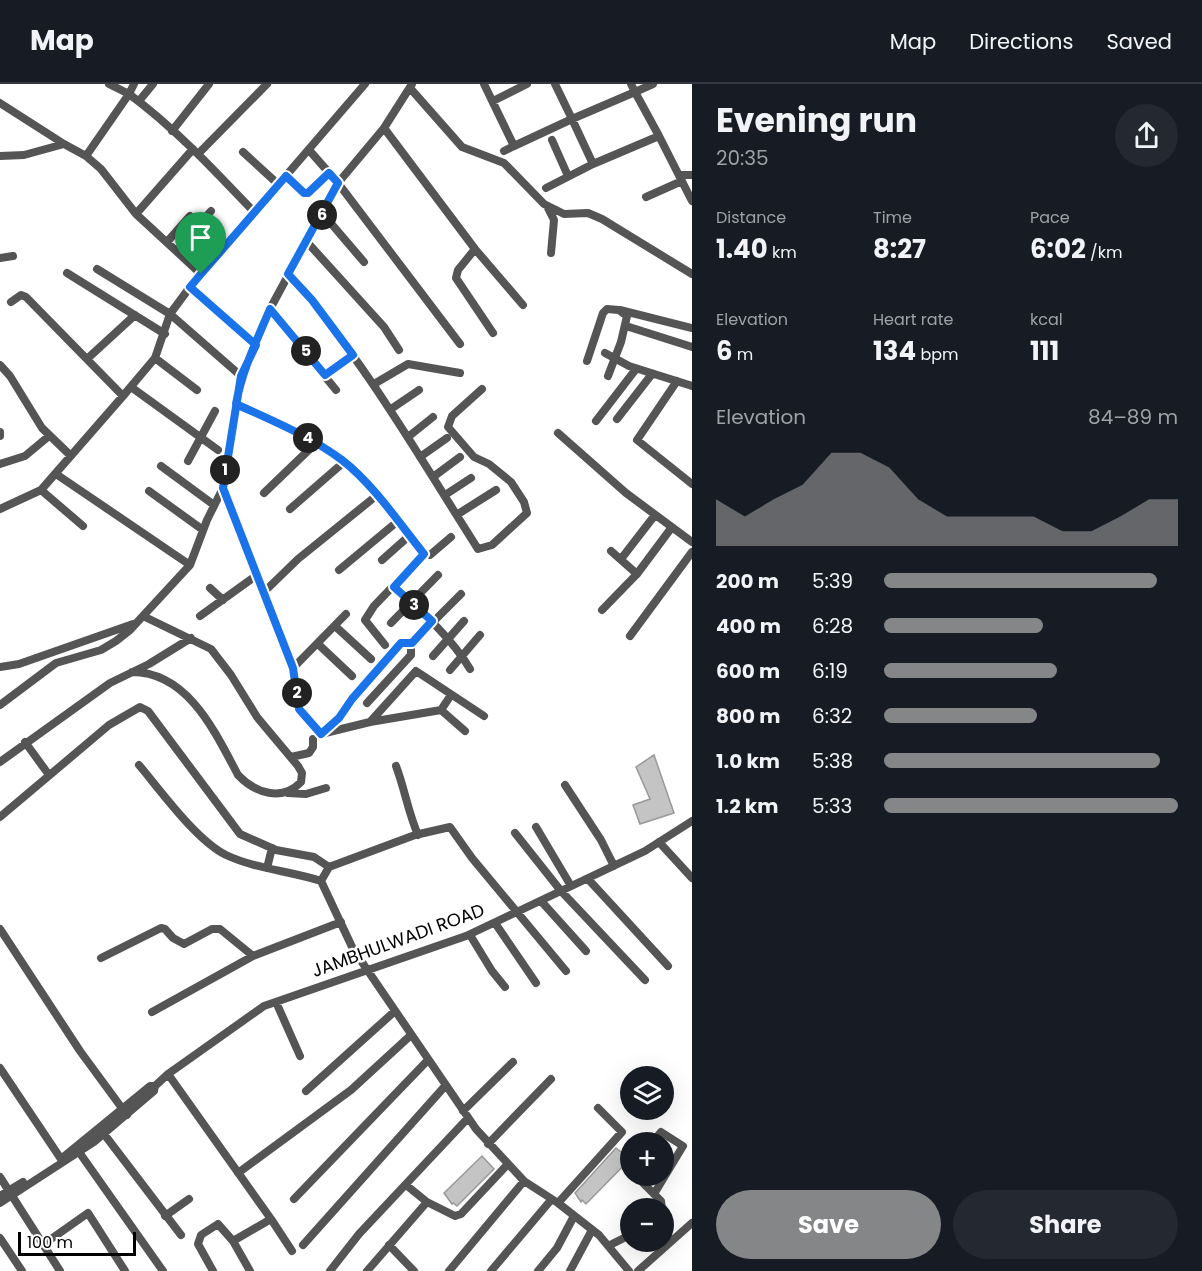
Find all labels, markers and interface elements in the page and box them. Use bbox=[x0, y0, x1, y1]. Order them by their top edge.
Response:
text: Map bbox=[30, 21, 94, 60]
text: Map bbox=[890, 27, 936, 56]
text: Directions bbox=[969, 27, 1073, 56]
text: Saved bbox=[1106, 27, 1172, 56]
text: Evening run bbox=[716, 97, 917, 144]
button: share bbox=[1115, 104, 1178, 167]
text: 20:35 bbox=[716, 144, 769, 172]
pin: 6 bbox=[307, 200, 337, 230]
text: 6 bbox=[317, 203, 327, 226]
text: Distance bbox=[716, 206, 786, 229]
text: Time bbox=[873, 206, 912, 229]
text: Pace bbox=[1030, 206, 1070, 229]
pin bbox=[175, 212, 226, 274]
icon: arrive bbox=[184, 221, 217, 254]
text: 1.40 bbox=[716, 231, 768, 267]
text: 8:27 bbox=[873, 231, 926, 267]
text: 6:02 bbox=[1030, 231, 1086, 267]
text: km bbox=[768, 241, 797, 264]
text: /km bbox=[1086, 241, 1122, 264]
text: Elevation bbox=[716, 308, 788, 331]
text: Heart rate bbox=[873, 308, 953, 331]
text: kcal bbox=[1030, 308, 1063, 331]
text: 6 bbox=[716, 333, 733, 369]
text: 134 bbox=[873, 333, 916, 369]
text: 111 bbox=[1030, 333, 1059, 369]
pin: 5 bbox=[291, 336, 321, 366]
text: 5 bbox=[301, 339, 311, 362]
text: m bbox=[733, 343, 753, 366]
text: bpm bbox=[916, 343, 959, 366]
text: Elevation bbox=[716, 403, 806, 431]
text: 84–89 m bbox=[1088, 403, 1178, 431]
pin: 4 bbox=[293, 423, 323, 453]
text: 4 bbox=[303, 426, 313, 449]
pin: 1 bbox=[210, 455, 240, 485]
text: 1 bbox=[222, 458, 228, 481]
text: 200 m bbox=[716, 567, 779, 595]
text: 5:39 bbox=[812, 567, 853, 595]
pin: 3 bbox=[399, 590, 429, 620]
text: 3 bbox=[409, 593, 419, 616]
text: 400 m bbox=[716, 612, 781, 640]
text: 6:28 bbox=[812, 612, 853, 640]
text: 600 m bbox=[716, 657, 780, 685]
text: 6:19 bbox=[812, 657, 848, 685]
pin: 2 bbox=[282, 678, 312, 708]
text: 2 bbox=[292, 681, 302, 704]
text: 800 m bbox=[716, 702, 780, 730]
text: 6:32 bbox=[812, 702, 852, 730]
text: 1.0 km bbox=[716, 747, 780, 775]
text: 5:38 bbox=[812, 747, 853, 775]
text: 1.2 km bbox=[716, 792, 778, 820]
text: 5:33 bbox=[812, 792, 852, 820]
street label: JAMBHULWADI ROAD bbox=[308, 897, 488, 983]
map controls bbox=[620, 1066, 674, 1252]
button: layers bbox=[620, 1066, 674, 1120]
button: + bbox=[620, 1132, 674, 1186]
button: Save bbox=[716, 1190, 941, 1259]
button: Share bbox=[953, 1190, 1178, 1259]
button: − bbox=[620, 1198, 674, 1252]
scale bar bbox=[18, 1229, 136, 1256]
text: 100 m bbox=[27, 1231, 73, 1254]

